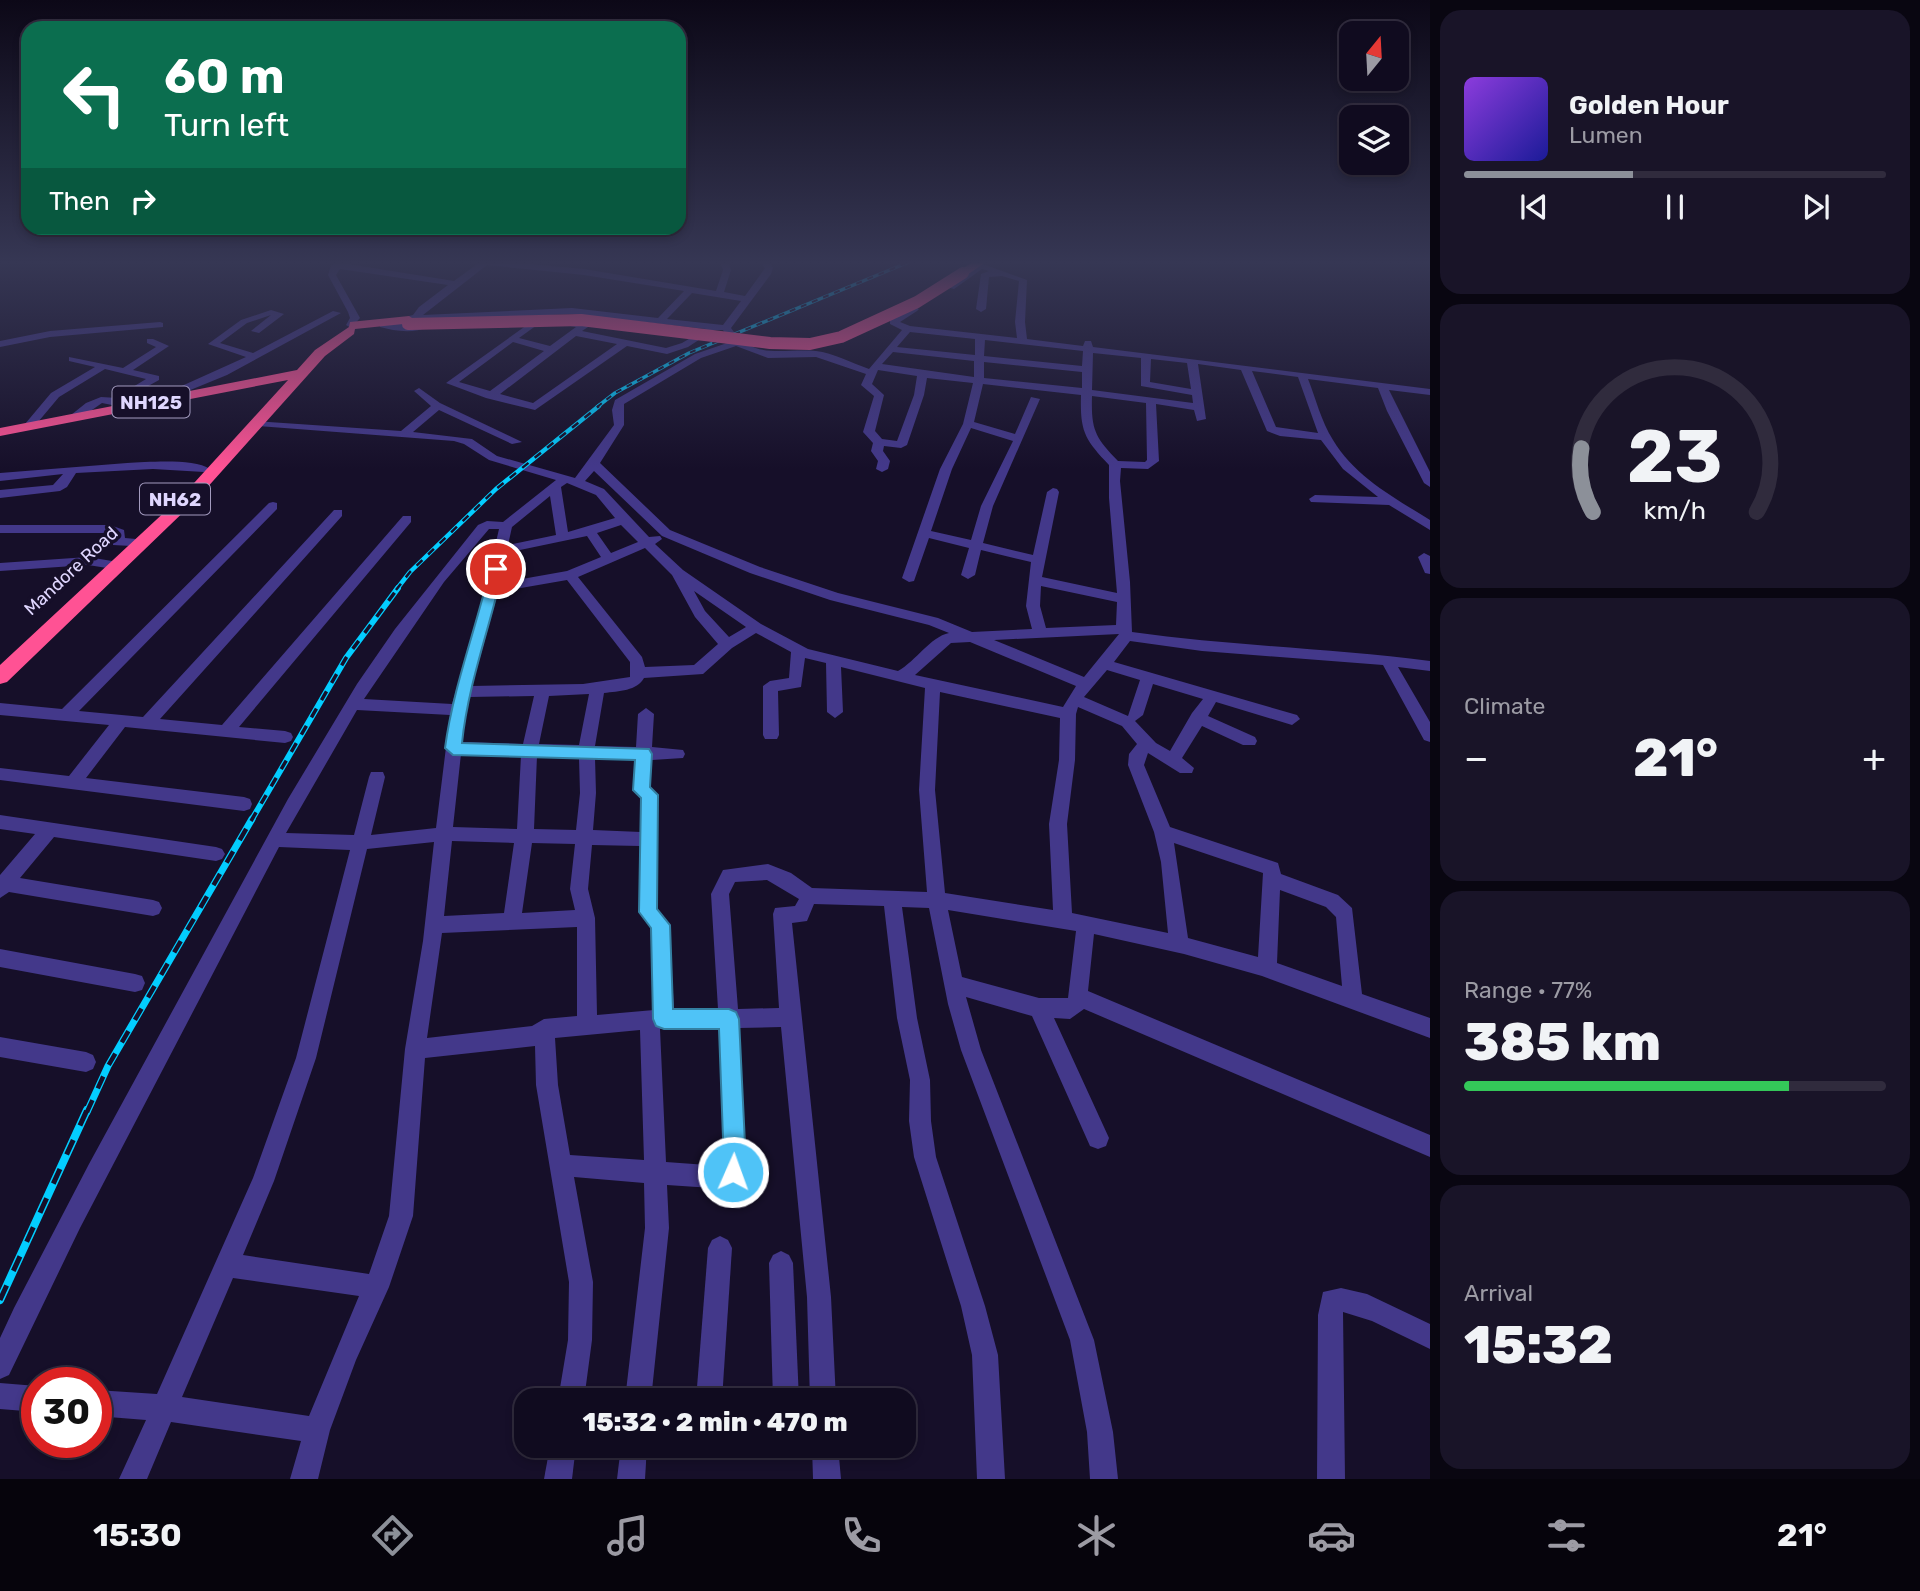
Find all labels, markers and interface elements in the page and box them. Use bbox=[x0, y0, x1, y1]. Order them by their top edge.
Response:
north arrow bbox=[1339, 21, 1409, 91]
map controls bbox=[1339, 21, 1409, 175]
text: 60 m bbox=[164, 47, 285, 105]
icon: left bbox=[49, 49, 140, 140]
text: Golden Hour bbox=[1569, 90, 1729, 121]
button: layers bbox=[1339, 105, 1409, 175]
text: Turn left bbox=[164, 106, 289, 144]
text: Lumen bbox=[1569, 121, 1643, 149]
icon: right bbox=[124, 182, 162, 220]
text: Then bbox=[49, 186, 110, 217]
icon: previous bbox=[1515, 188, 1553, 226]
icon: pause bbox=[1656, 188, 1694, 226]
icon: next bbox=[1797, 188, 1835, 226]
road number: NH125 bbox=[113, 386, 190, 418]
text: 23 bbox=[1627, 414, 1723, 500]
road number: NH62 bbox=[140, 484, 210, 514]
text: km/h bbox=[1644, 495, 1706, 524]
street label: Mandore Road bbox=[20, 522, 122, 620]
pin bbox=[466, 539, 526, 599]
icon: arrive bbox=[477, 550, 515, 588]
text: Climate bbox=[1464, 692, 1545, 720]
text: 21° bbox=[1633, 727, 1718, 789]
text: − bbox=[1464, 735, 1489, 781]
text: + bbox=[1862, 735, 1886, 781]
text: Range · 77% bbox=[1464, 976, 1592, 1004]
text: 385 km bbox=[1464, 1011, 1661, 1073]
position arrow bbox=[696, 1135, 770, 1209]
text: Arrival bbox=[1464, 1279, 1533, 1307]
text: 15:32 bbox=[1464, 1314, 1613, 1376]
speed limit sign: 30 bbox=[21, 1367, 112, 1458]
text: 15:32 · 2 min · 470 m bbox=[582, 1407, 848, 1438]
icon: directions bbox=[368, 1511, 417, 1560]
icon: music bbox=[603, 1511, 652, 1560]
icon: phone bbox=[837, 1511, 886, 1560]
icon: climate bbox=[1072, 1511, 1121, 1560]
icon: car bbox=[1307, 1511, 1356, 1560]
icon: filters bbox=[1542, 1511, 1591, 1560]
text: 15:30 bbox=[93, 1516, 182, 1554]
text: 21° bbox=[1777, 1516, 1827, 1554]

